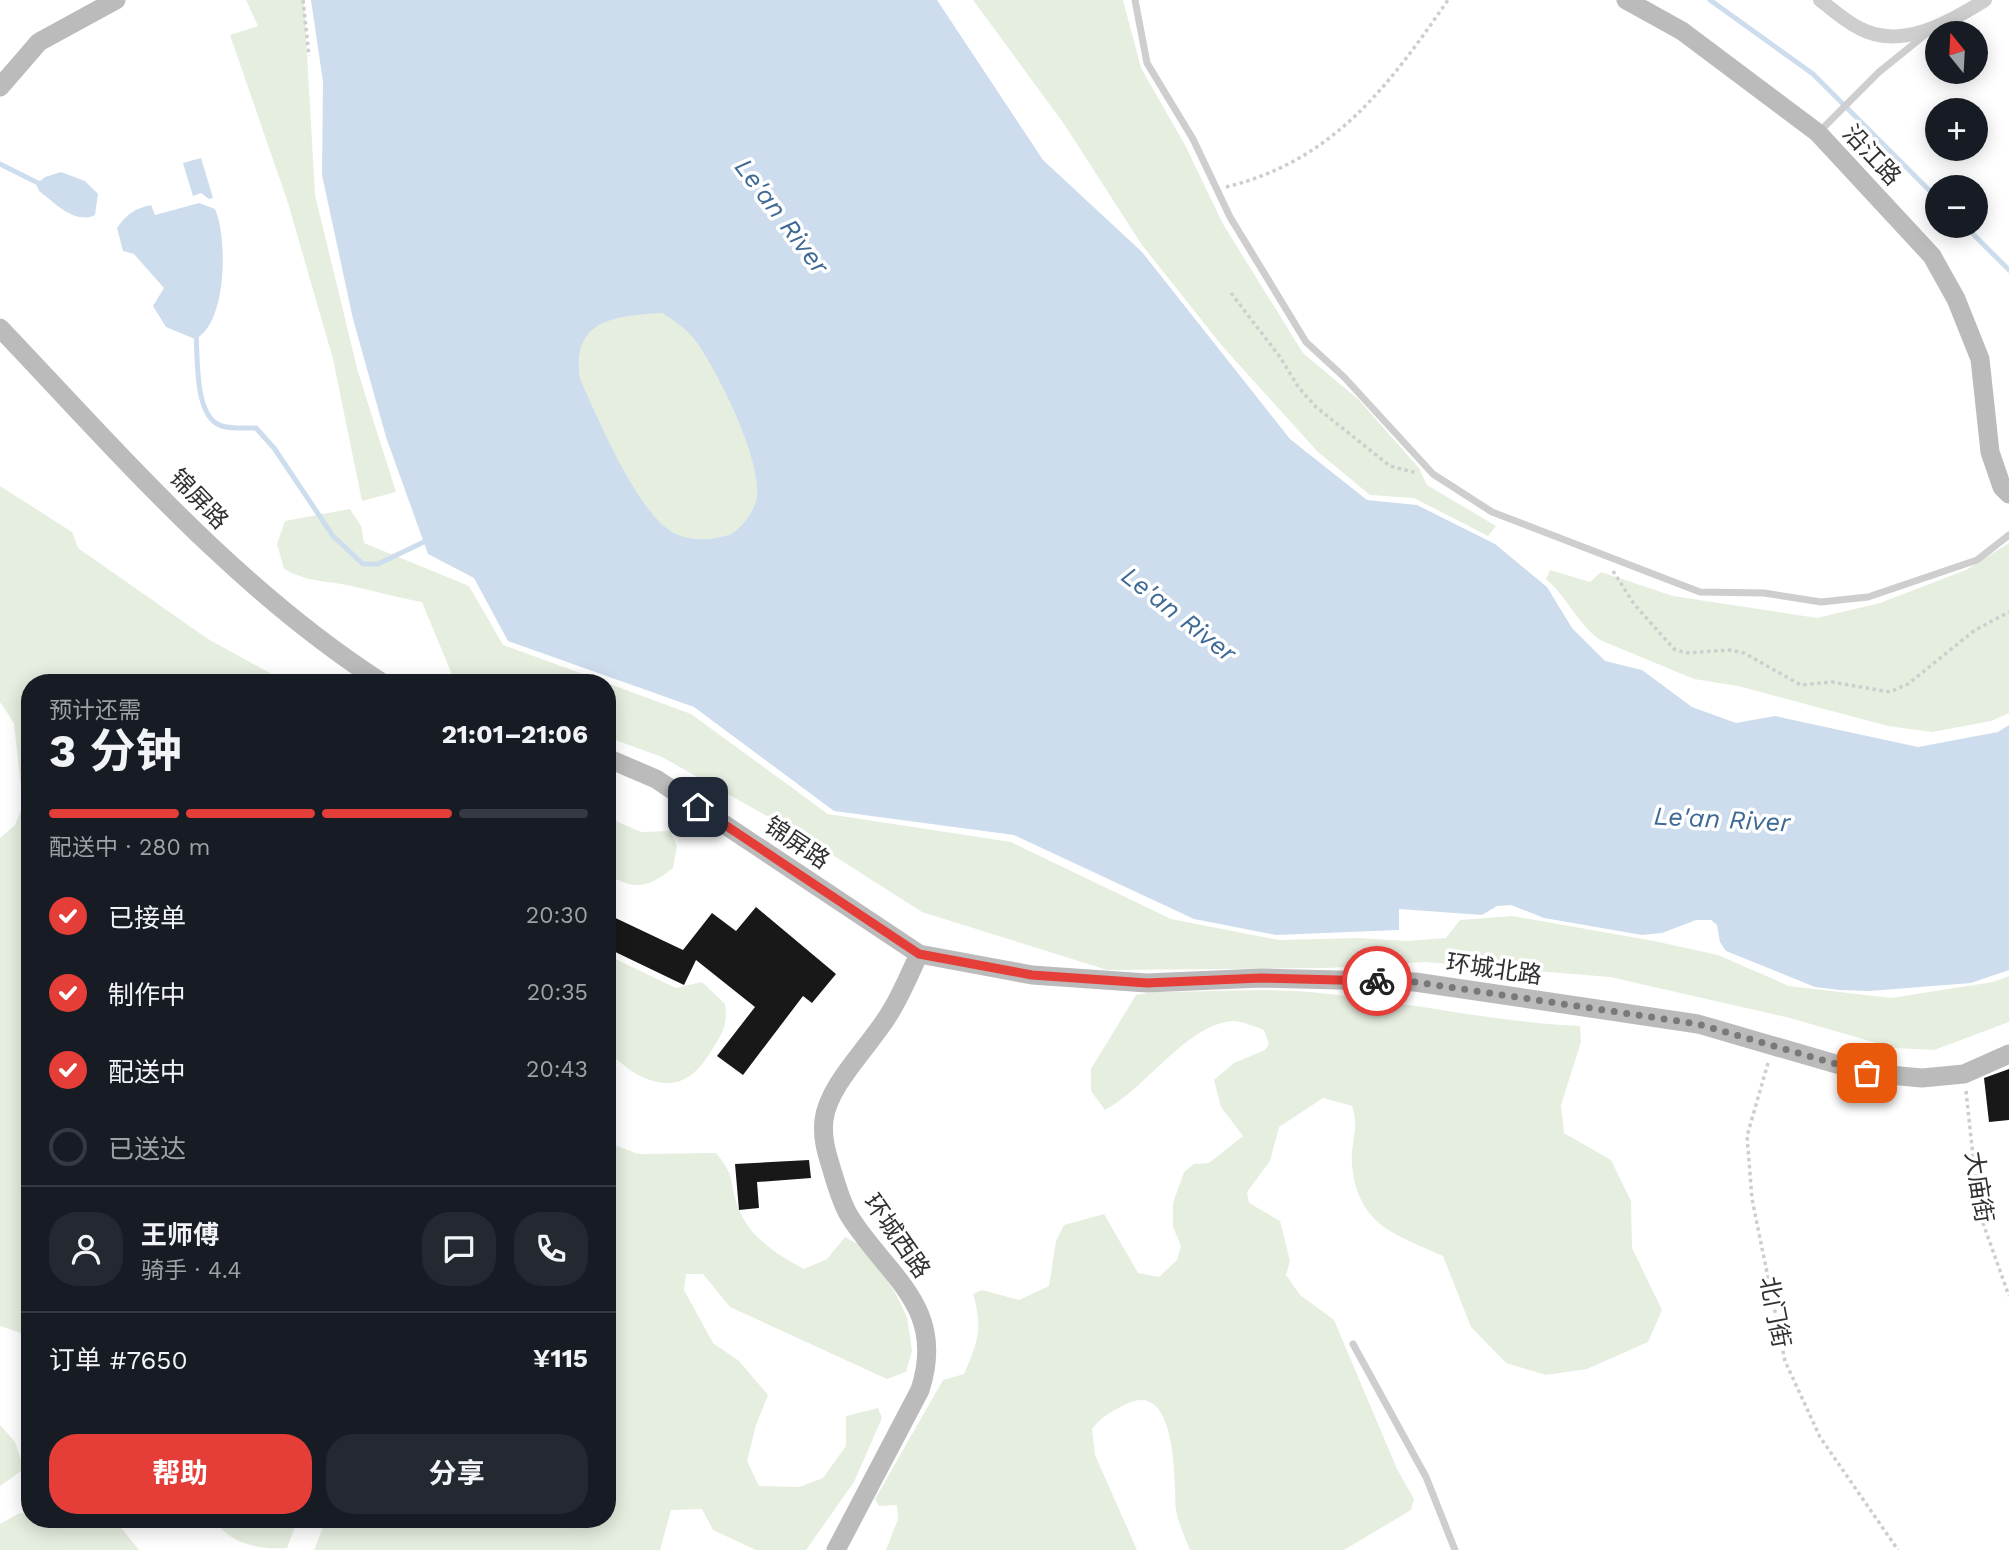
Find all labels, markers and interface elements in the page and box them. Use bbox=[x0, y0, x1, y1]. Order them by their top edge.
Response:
north arrow bbox=[1925, 21, 1988, 84]
map controls bbox=[1925, 21, 1988, 238]
button: + bbox=[1925, 98, 1988, 161]
street label: 沿江路 bbox=[1837, 119, 1907, 191]
water label: Le'an River bbox=[729, 152, 836, 280]
button: − bbox=[1925, 175, 1988, 238]
street label: 锦屏路 bbox=[164, 463, 234, 535]
water label: Le'an River bbox=[1116, 560, 1243, 669]
text: 预计还需 bbox=[49, 697, 141, 724]
text: 21:01–21:06 bbox=[441, 719, 588, 749]
text: 3 分钟 bbox=[49, 724, 181, 778]
pin bbox=[668, 777, 728, 837]
icon: home bbox=[679, 788, 717, 826]
water label: Le'an River bbox=[1653, 800, 1792, 838]
street label: 锦屏路 bbox=[759, 811, 835, 875]
text: 配送中 · 280 m bbox=[49, 834, 211, 861]
icon: check bbox=[49, 897, 87, 935]
text: 20:30 bbox=[526, 902, 588, 929]
text: 已接单 bbox=[108, 903, 186, 933]
courier bbox=[1342, 946, 1412, 1016]
street label: 环城北路 bbox=[1445, 948, 1543, 990]
icon: bike bbox=[1358, 962, 1396, 1000]
icon: check bbox=[49, 974, 87, 1012]
text: 20:35 bbox=[527, 979, 588, 1006]
text: 制作中 bbox=[108, 980, 186, 1010]
pin bbox=[1837, 1043, 1897, 1103]
icon: check bbox=[49, 1051, 87, 1089]
icon: bag bbox=[1848, 1054, 1886, 1092]
text: 20:43 bbox=[526, 1056, 588, 1083]
text: 配送中 bbox=[108, 1057, 186, 1087]
text: 已送达 bbox=[108, 1134, 186, 1164]
street label: 大庙街 bbox=[1960, 1149, 1998, 1225]
street label: 环城西路 bbox=[858, 1189, 936, 1283]
button: person bbox=[49, 1212, 123, 1286]
button: chat bbox=[422, 1212, 496, 1286]
button: phone bbox=[514, 1212, 588, 1286]
text: 王师傅 bbox=[141, 1220, 219, 1250]
text: 骑手 · 4.4 bbox=[141, 1257, 242, 1284]
street label: 北门街 bbox=[1754, 1274, 1796, 1350]
text: ¥115 bbox=[533, 1343, 588, 1373]
text: 订单 #7650 bbox=[49, 1345, 188, 1375]
button: 帮助 bbox=[49, 1434, 312, 1514]
button: 分享 bbox=[326, 1434, 588, 1514]

